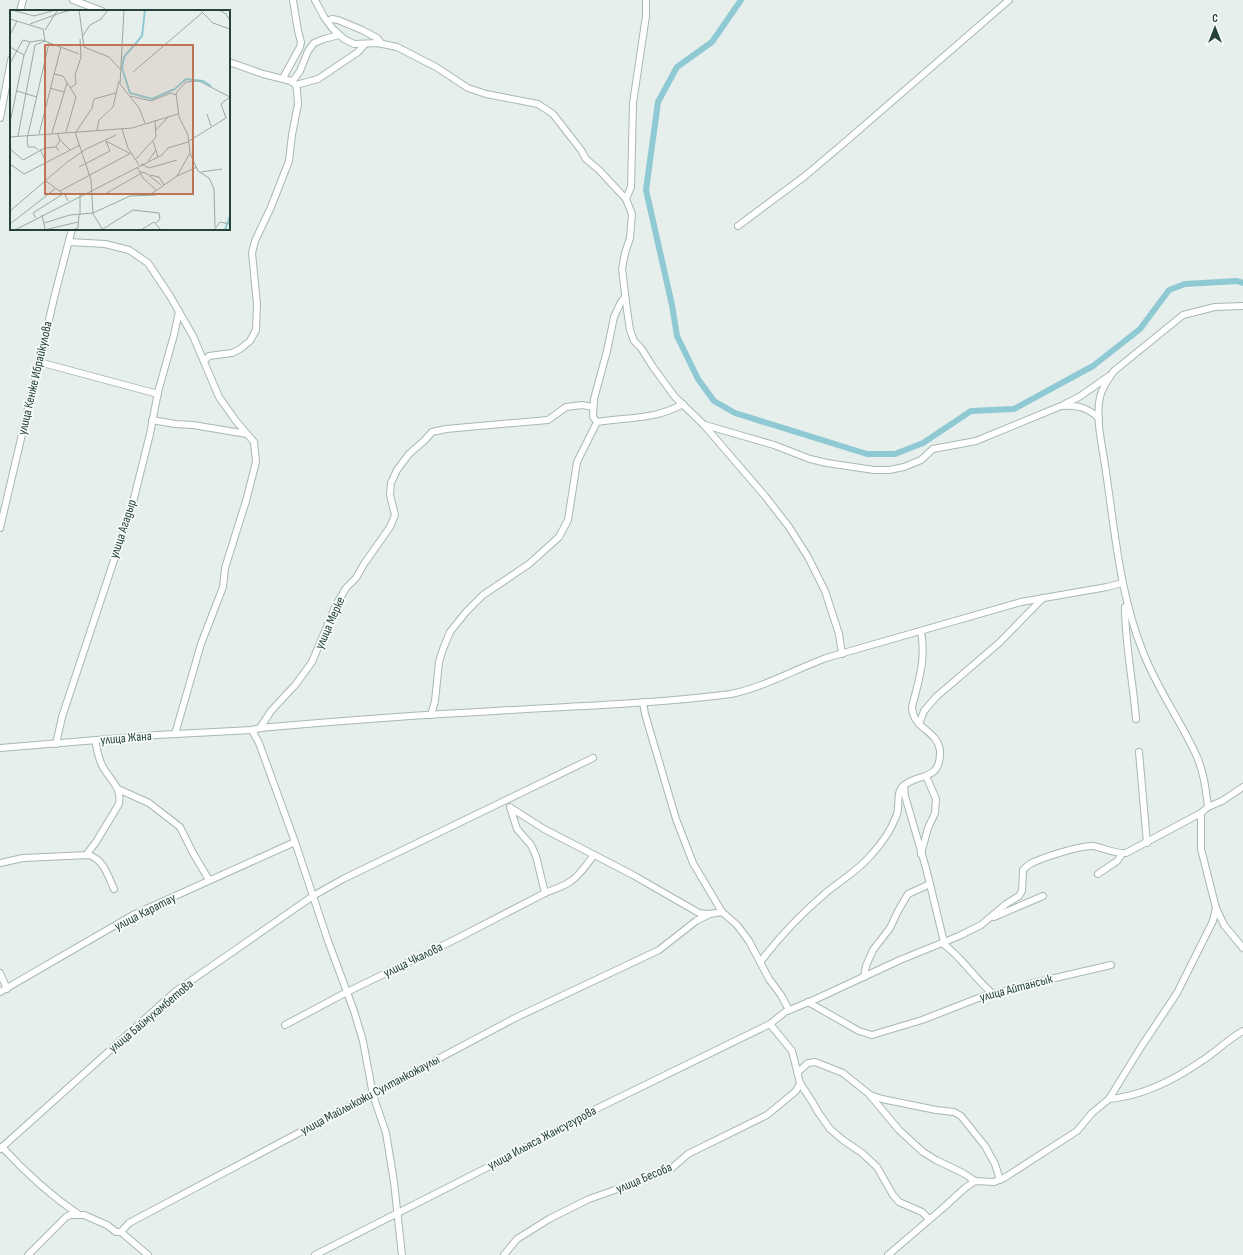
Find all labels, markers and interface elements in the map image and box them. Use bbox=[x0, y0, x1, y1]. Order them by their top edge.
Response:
north arrow bbox=[1195, 8, 1235, 48]
inset map bbox=[10, 10, 230, 230]
text: С bbox=[1212, 12, 1218, 25]
street label: улица Кенже Ибрайкулова bbox=[14, 320, 56, 436]
street label: улица Агадыр bbox=[106, 497, 140, 561]
street label: улица Мерке bbox=[311, 594, 349, 652]
street label: улица Жана bbox=[100, 728, 152, 748]
street label: улица Каратау bbox=[112, 890, 178, 934]
street label: улица Чкалова bbox=[381, 939, 445, 981]
street label: улица Айтансык bbox=[978, 971, 1054, 1005]
street label: улица Баймухамбетова bbox=[105, 976, 197, 1056]
street label: улица Майлыкожи Султанкожаулы bbox=[298, 1051, 442, 1139]
street label: улица Ильяса Жансугурова bbox=[485, 1103, 599, 1173]
street label: улица Бесоба bbox=[614, 1159, 674, 1197]

